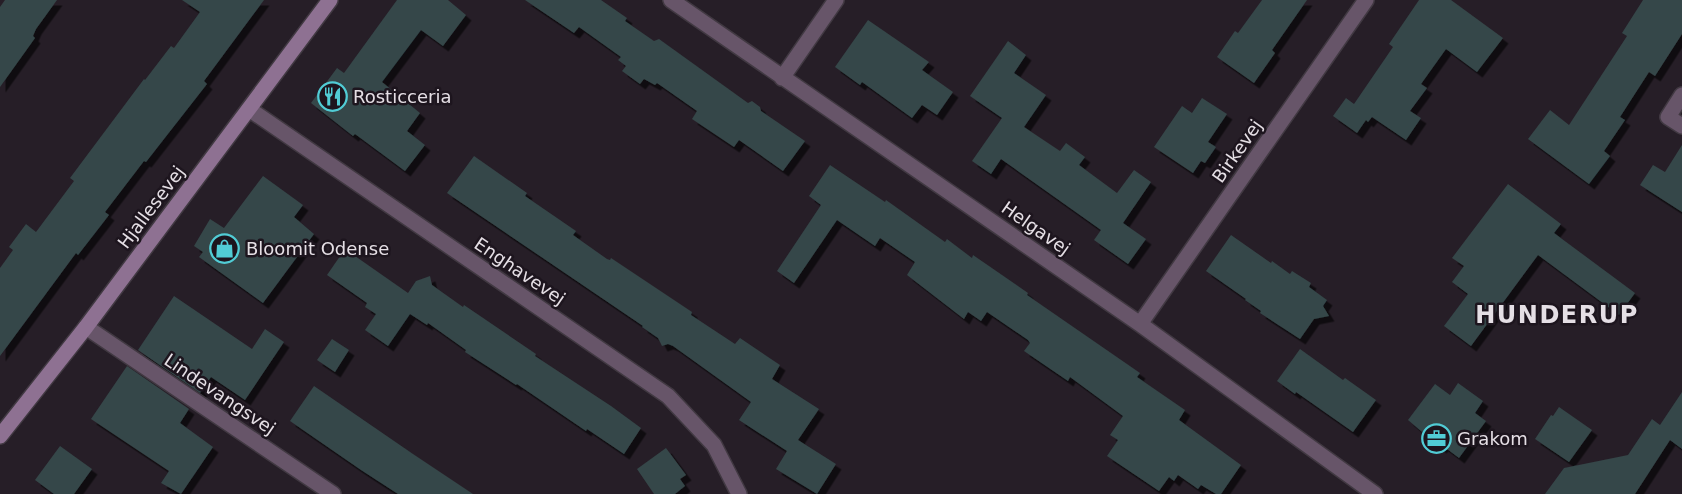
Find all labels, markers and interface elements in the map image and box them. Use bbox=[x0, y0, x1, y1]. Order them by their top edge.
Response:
restaurant icon: Rosticceria bbox=[316, 80, 348, 112]
place label: Rosticceria bbox=[353, 86, 451, 107]
street label: Birkevej bbox=[1208, 115, 1266, 187]
street label: Hjallesevej bbox=[113, 162, 189, 252]
street label: Helgavej bbox=[998, 197, 1074, 259]
shop icon: Bloomit Odense bbox=[209, 232, 241, 264]
street label: Enghavevej bbox=[471, 233, 569, 309]
place label: Bloomit Odense bbox=[246, 238, 389, 259]
district label: HUNDERUP bbox=[1475, 301, 1639, 329]
street label: Lindevangsvej bbox=[160, 349, 280, 439]
office icon: Grakom bbox=[1420, 422, 1452, 454]
place label: Grakom bbox=[1457, 428, 1528, 449]

